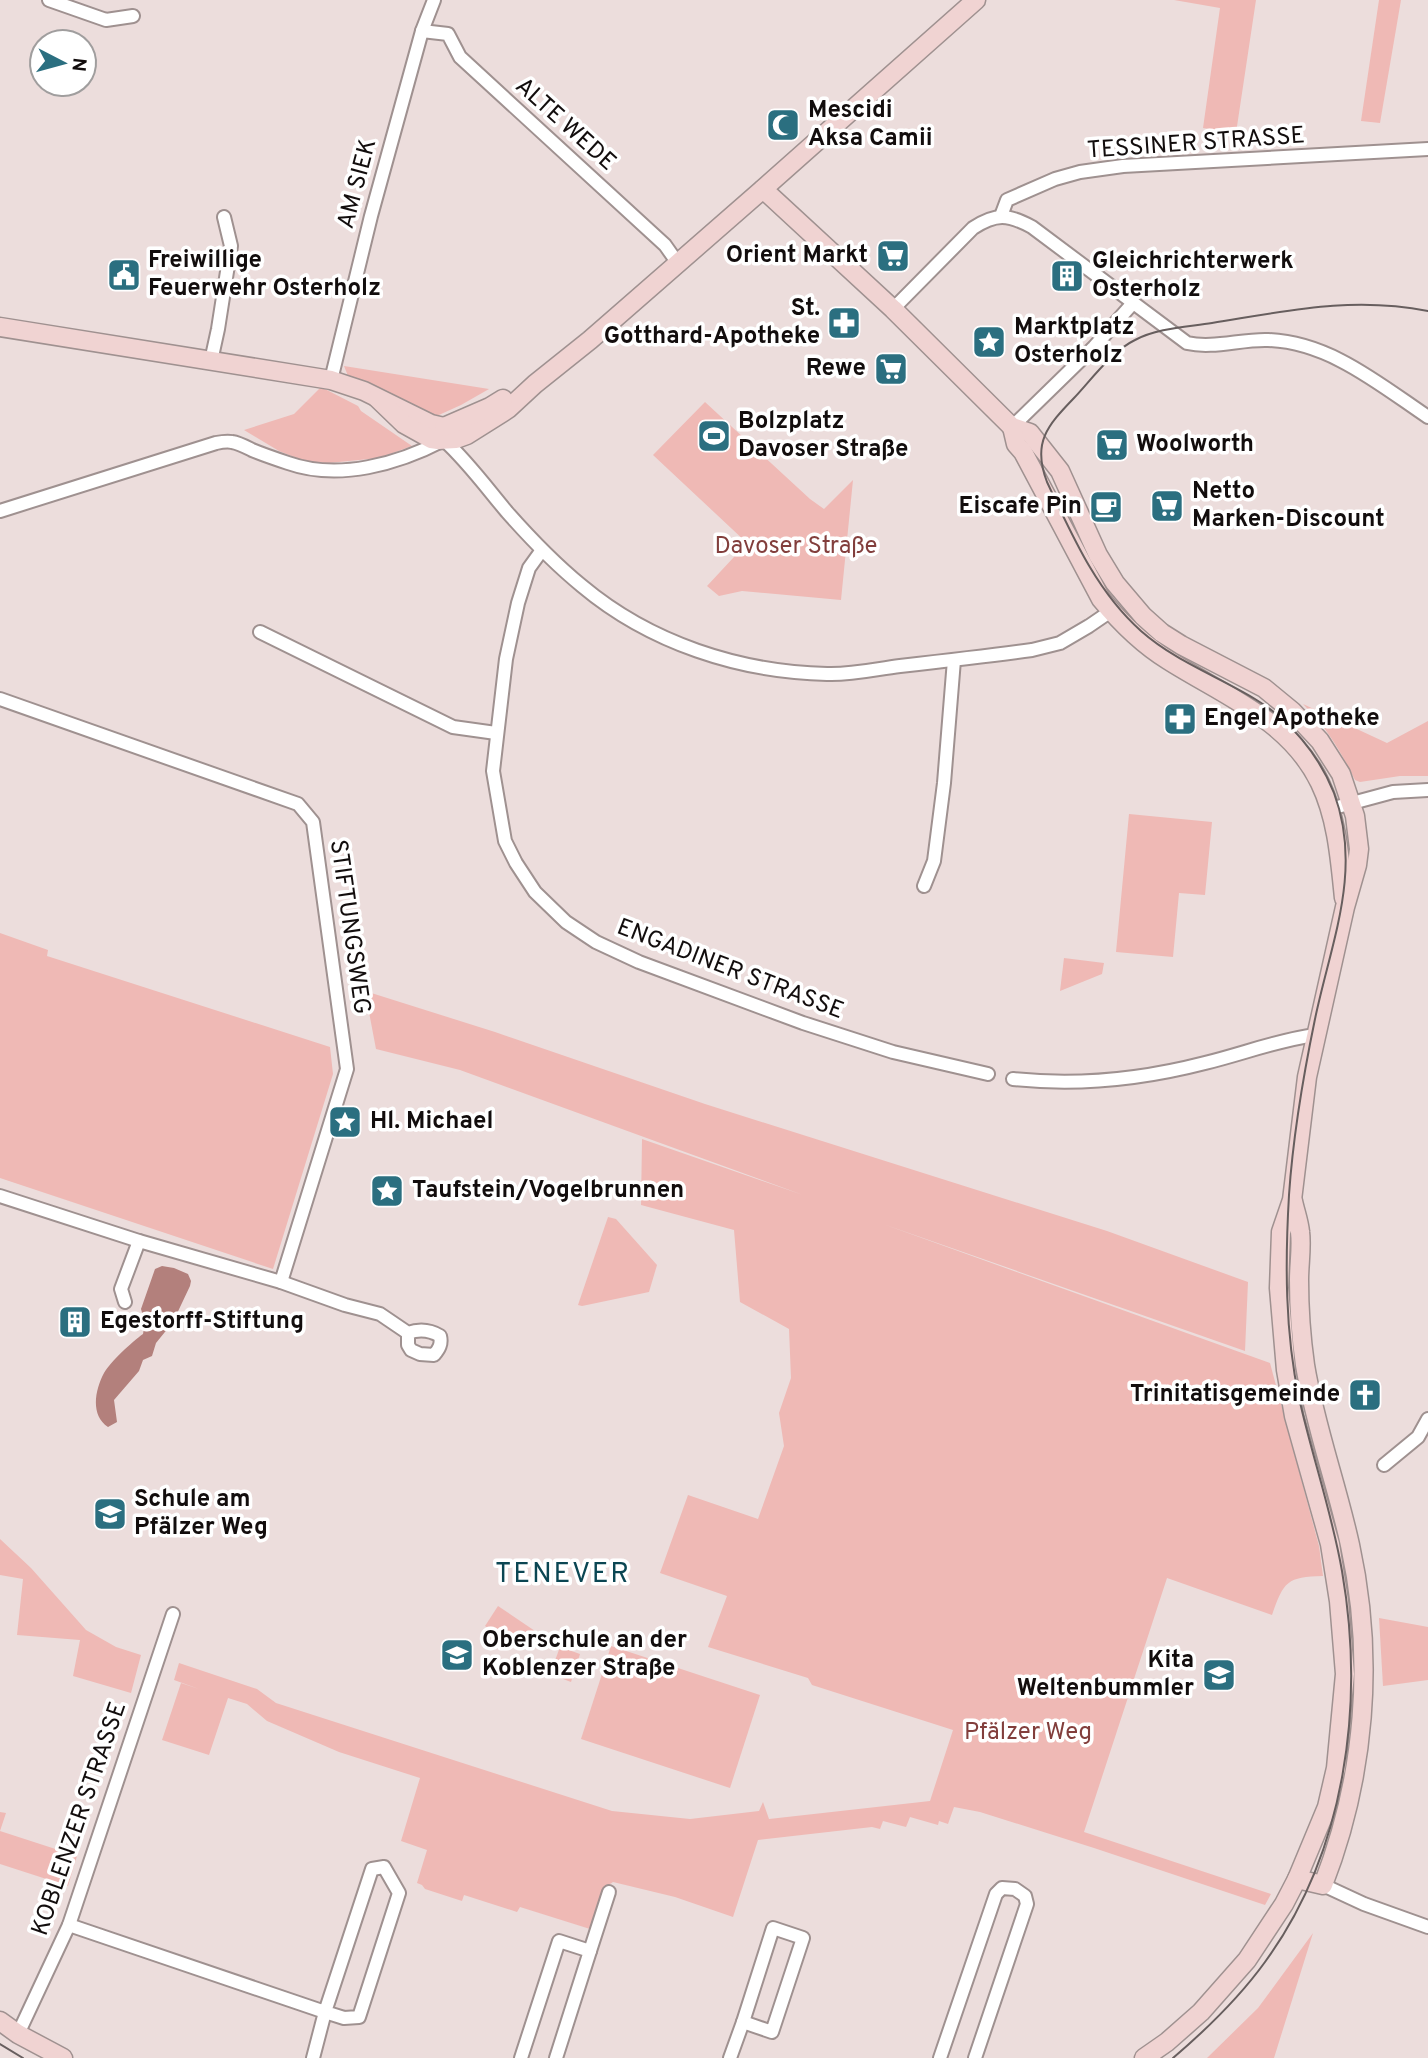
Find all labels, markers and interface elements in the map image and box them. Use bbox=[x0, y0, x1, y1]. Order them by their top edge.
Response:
north arrow bbox=[28, 28, 98, 98]
text: N bbox=[65, 57, 91, 73]
street label: ALTE WEDE bbox=[508, 72, 622, 178]
place label: Mescidi Aksa Camii bbox=[808, 96, 932, 154]
mosque icon: Mescidi Aksa Camii bbox=[764, 106, 802, 144]
street label: TESSINER STRASSE bbox=[1086, 121, 1306, 167]
street label: AM SIEK bbox=[332, 136, 384, 232]
supermarket icon: Orient Markt bbox=[874, 237, 912, 275]
place label: Orient Markt bbox=[726, 241, 868, 271]
place label: Freiwillige Feuerwehr Osterholz bbox=[148, 246, 381, 304]
place label: Gleichrichterwerk Osterholz bbox=[1092, 247, 1294, 305]
public building icon: Freiwillige Feuerwehr Osterholz bbox=[105, 256, 143, 294]
building icon: Gleichrichterwerk Osterholz bbox=[1048, 257, 1086, 295]
place label: St. Gotthard-Apotheke bbox=[604, 294, 820, 352]
pharmacy icon: St. Gotthard-Apotheke bbox=[825, 304, 863, 342]
place label: Marktplatz Osterholz bbox=[1014, 313, 1135, 371]
place icon: Marktplatz Osterholz bbox=[970, 323, 1008, 361]
supermarket icon: Rewe bbox=[872, 350, 910, 388]
place label: Rewe bbox=[806, 354, 866, 384]
place label: Bolzplatz Davoser Straße bbox=[738, 407, 908, 465]
sports icon: Bolzplatz Davoser Straße bbox=[695, 417, 733, 455]
supermarket icon: Woolworth bbox=[1093, 426, 1131, 464]
place label: Woolworth bbox=[1136, 430, 1254, 460]
place label: Netto Marken-Discount bbox=[1192, 477, 1385, 535]
supermarket icon: Netto Marken-Discount bbox=[1148, 487, 1186, 525]
cafe icon: Eiscafe Pin bbox=[1087, 488, 1125, 526]
place label: Eiscafe Pin bbox=[959, 492, 1082, 522]
park label: Davoser Straße bbox=[715, 532, 877, 562]
pharmacy icon: Engel Apotheke bbox=[1161, 700, 1199, 738]
place label: Engel Apotheke bbox=[1204, 704, 1380, 734]
street label: STIFTUNGSWEG bbox=[322, 838, 376, 1016]
street label: ENGADINER STRASSE bbox=[612, 913, 848, 1027]
place icon: Hl. Michael bbox=[326, 1103, 364, 1141]
place label: Hl. Michael bbox=[370, 1107, 493, 1137]
place icon: Taufstein/Vogelbrunnen bbox=[368, 1172, 406, 1210]
place label: Taufstein/Vogelbrunnen bbox=[412, 1176, 684, 1206]
building icon: Egestorff-Stiftung bbox=[56, 1303, 94, 1341]
place label: Egestorff-Stiftung bbox=[100, 1307, 304, 1337]
church icon: Trinitatisgemeinde bbox=[1346, 1376, 1384, 1414]
place label: Trinitatisgemeinde bbox=[1130, 1380, 1340, 1410]
place label: Schule am Pfälzer Weg bbox=[134, 1485, 268, 1543]
school or university icon: Schule am Pfälzer Weg bbox=[91, 1495, 129, 1533]
district label: TENEVER bbox=[495, 1557, 631, 1593]
place label: Oberschule an der Koblenzer Straße bbox=[482, 1626, 687, 1684]
school or university icon: Oberschule an der Koblenzer Straße bbox=[438, 1636, 476, 1674]
place label: Kita Weltenbummler bbox=[1017, 1646, 1194, 1704]
school or university icon: Kita Weltenbummler bbox=[1200, 1656, 1238, 1694]
street label: KOBLENZER STRASSE bbox=[26, 1698, 134, 1940]
park label: Pfälzer Weg bbox=[964, 1718, 1092, 1748]

